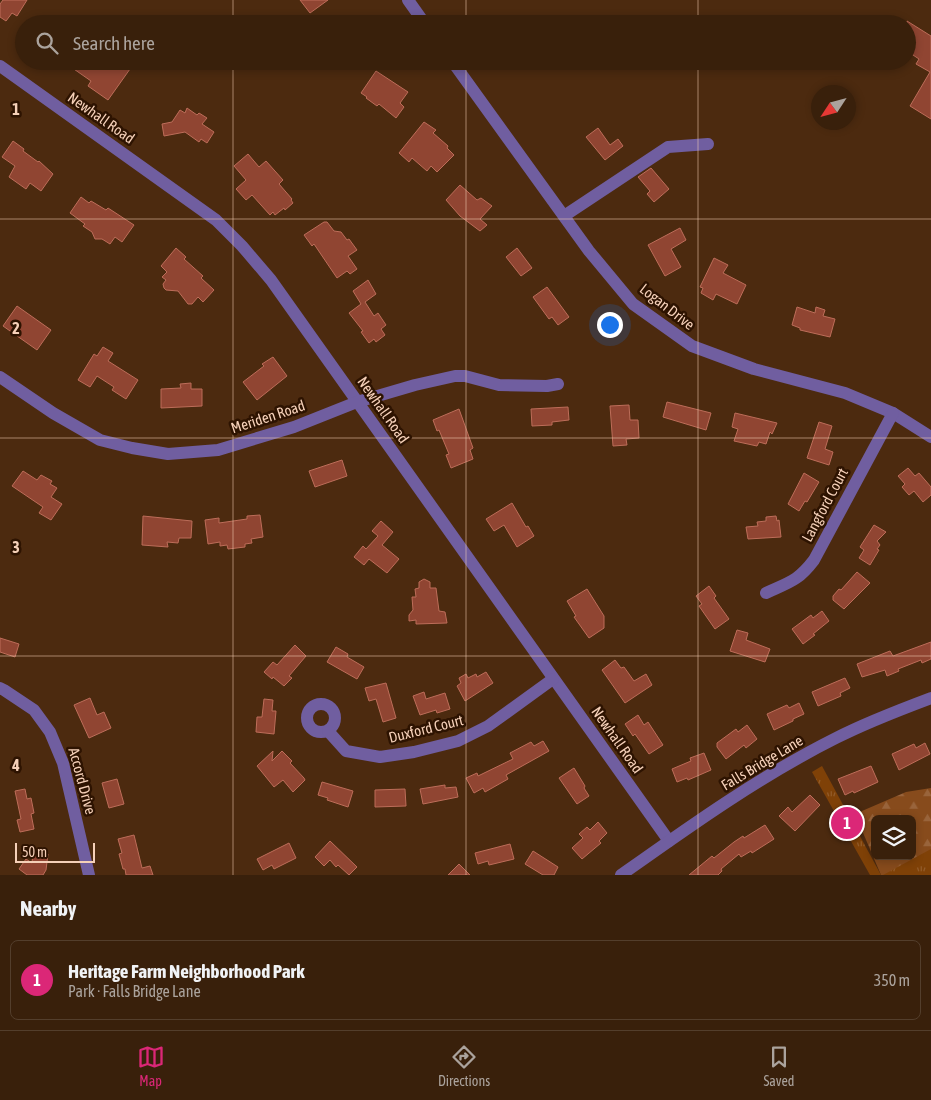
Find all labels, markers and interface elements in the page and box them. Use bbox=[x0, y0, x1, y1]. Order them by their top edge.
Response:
search box bbox=[15, 15, 916, 70]
icon: search bbox=[33, 29, 61, 57]
text: Search here bbox=[73, 32, 155, 54]
north arrow bbox=[811, 85, 856, 130]
street label: Newhall Road bbox=[65, 88, 138, 147]
text: 1 bbox=[12, 100, 20, 118]
street label: Logan Drive bbox=[637, 280, 698, 333]
your location bbox=[597, 312, 623, 338]
text: 2 bbox=[12, 319, 20, 337]
street label: Newhall Road bbox=[354, 373, 413, 446]
street label: Meriden Road bbox=[229, 397, 307, 436]
street label: Langford Court bbox=[798, 465, 851, 544]
text: 3 bbox=[12, 538, 20, 556]
street label: Newhall Road bbox=[588, 703, 647, 776]
street label: Duxford Court bbox=[387, 711, 465, 746]
street label: Falls Bridge Lane bbox=[718, 731, 806, 794]
street label: Accord Drive bbox=[65, 746, 100, 816]
text: 4 bbox=[11, 756, 20, 774]
pin: 1 bbox=[831, 804, 863, 842]
map controls bbox=[871, 815, 916, 860]
button: layers bbox=[871, 815, 916, 860]
scale bar bbox=[15, 840, 95, 863]
text: 50 m bbox=[22, 844, 47, 860]
text: Nearby bbox=[20, 896, 76, 920]
text: Heritage Farm Neighborhood Park bbox=[68, 960, 305, 982]
text: 1 bbox=[33, 971, 41, 989]
text: 350 m bbox=[874, 971, 910, 989]
text: Park · Falls Bridge Lane bbox=[68, 982, 201, 1000]
tab: Map bbox=[137, 1043, 165, 1089]
tab: Directions bbox=[438, 1043, 490, 1089]
tab: Saved bbox=[763, 1043, 794, 1089]

